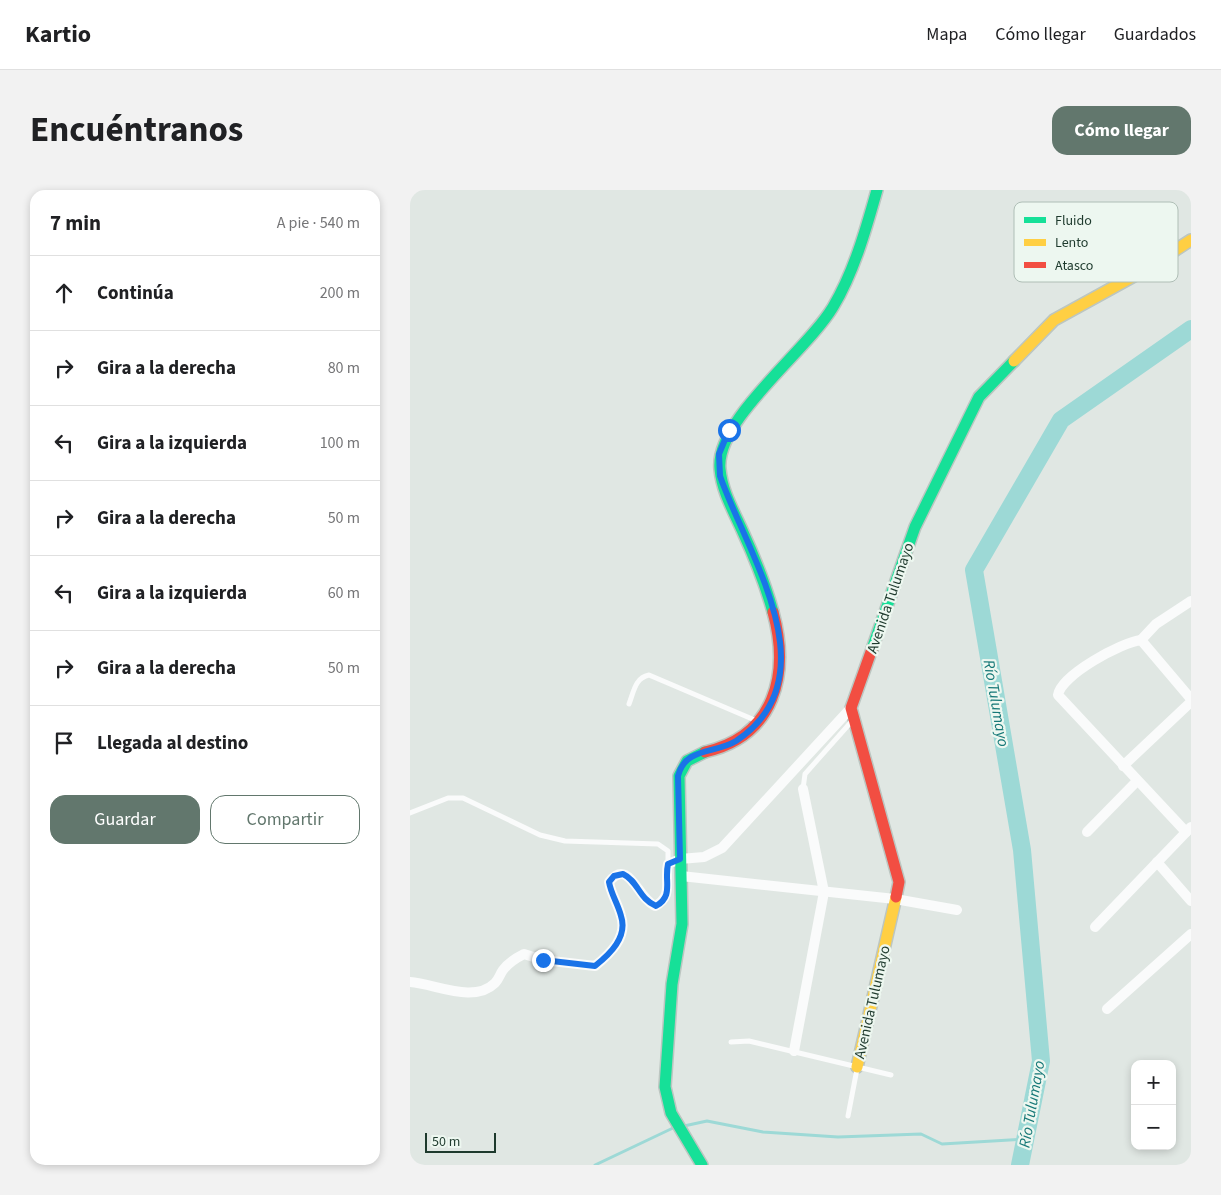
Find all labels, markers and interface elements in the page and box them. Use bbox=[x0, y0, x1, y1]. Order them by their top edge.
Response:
text: Kartio bbox=[25, 17, 91, 52]
text: Mapa bbox=[926, 22, 967, 47]
text: Cómo llegar bbox=[995, 22, 1086, 47]
text: Guardados bbox=[1114, 22, 1196, 47]
text: Encuéntranos bbox=[30, 105, 243, 155]
button: Cómo llegar bbox=[1052, 106, 1191, 155]
legend bbox=[1014, 202, 1178, 282]
text: 7 min bbox=[50, 208, 101, 238]
text: Fluido bbox=[1055, 211, 1092, 231]
text: A pie · 540 m bbox=[277, 212, 360, 234]
text: Lento bbox=[1055, 233, 1088, 253]
text: Atasco bbox=[1055, 256, 1093, 276]
icon: ahead bbox=[50, 279, 78, 307]
text: Continúa bbox=[97, 280, 174, 307]
text: 200 m bbox=[320, 282, 360, 304]
icon: right bbox=[50, 354, 78, 382]
text: Gira a la derecha bbox=[97, 355, 236, 382]
text: 80 m bbox=[328, 357, 360, 379]
route start bbox=[718, 419, 741, 442]
icon: left bbox=[50, 429, 78, 457]
text: Gira a la izquierda bbox=[97, 430, 247, 457]
text: 100 m bbox=[320, 432, 360, 454]
icon: right bbox=[50, 504, 78, 532]
text: Gira a la derecha bbox=[97, 505, 236, 532]
text: 50 m bbox=[328, 507, 360, 529]
street label: Avenida Tulumayo bbox=[862, 540, 919, 656]
icon: left bbox=[50, 579, 78, 607]
text: Gira a la izquierda bbox=[97, 580, 247, 607]
text: 60 m bbox=[328, 582, 360, 604]
icon: right bbox=[50, 654, 78, 682]
text: Gira a la derecha bbox=[97, 655, 236, 682]
text: 50 m bbox=[328, 657, 360, 679]
water label: Río Tulumayo bbox=[978, 658, 1014, 748]
icon: arrive bbox=[50, 729, 78, 757]
text: Llegada al destino bbox=[97, 730, 248, 757]
button: Guardar bbox=[50, 795, 200, 844]
button: Compartir bbox=[210, 795, 360, 844]
street label: Avenida Tulumayo bbox=[849, 943, 896, 1061]
route end bbox=[532, 949, 555, 972]
water label: Río Tulumayo bbox=[1014, 1059, 1050, 1149]
map controls bbox=[1131, 1060, 1176, 1150]
button: + bbox=[1131, 1060, 1176, 1105]
button: − bbox=[1131, 1105, 1176, 1150]
scale bar bbox=[425, 1130, 496, 1153]
text: 50 m bbox=[432, 1132, 460, 1152]

